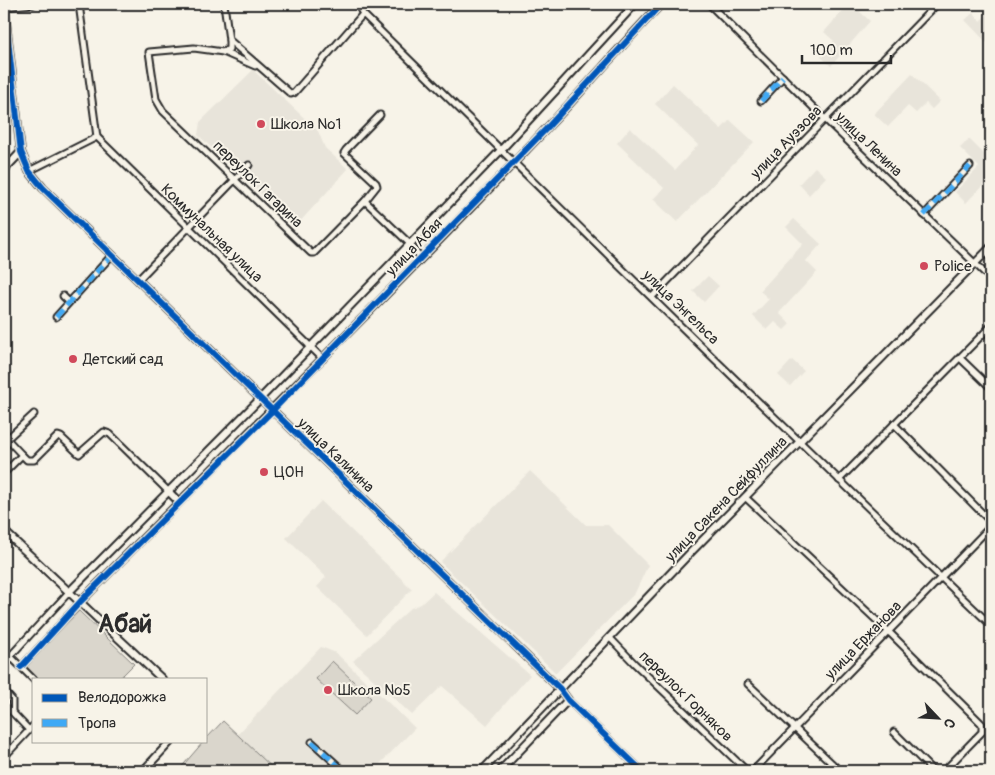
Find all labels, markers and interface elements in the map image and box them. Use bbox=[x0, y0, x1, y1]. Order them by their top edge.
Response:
scale bar bbox=[802, 32, 891, 64]
text: 100 m bbox=[810, 41, 853, 60]
street label: улица Ауэзова bbox=[746, 102, 826, 184]
street label: улица Ленина bbox=[831, 107, 906, 181]
place label: Школа №1 bbox=[271, 115, 341, 134]
marker: Школа №1 bbox=[255, 118, 267, 130]
street label: переулок Гагарина bbox=[209, 137, 306, 232]
street label: Коммунальная улица bbox=[157, 180, 267, 287]
street label: улица Абая bbox=[381, 214, 447, 281]
place label: Police bbox=[934, 257, 972, 276]
marker: Police bbox=[918, 260, 930, 272]
street label: улица Энгельса bbox=[638, 265, 723, 349]
place label: Детский сад bbox=[82, 350, 163, 369]
marker: Детский сад bbox=[67, 353, 79, 365]
street label: улица Калинина bbox=[293, 413, 378, 497]
street label: улица Сакена Сейфуллина bbox=[661, 433, 791, 567]
place label: ЦОН bbox=[274, 463, 304, 482]
marker: ЦОН bbox=[258, 466, 270, 478]
street label: улица Ержанова bbox=[820, 597, 906, 684]
district label: Абай bbox=[98, 609, 152, 640]
street label: переулок Горняков bbox=[635, 647, 736, 746]
legend bbox=[32, 678, 208, 742]
place label: Школа №5 bbox=[338, 681, 411, 700]
marker: Школа №5 bbox=[322, 684, 334, 696]
text: Велодорожка bbox=[78, 688, 166, 707]
north arrow bbox=[912, 692, 962, 742]
text: Тропа bbox=[78, 714, 116, 733]
text: С bbox=[940, 716, 959, 731]

